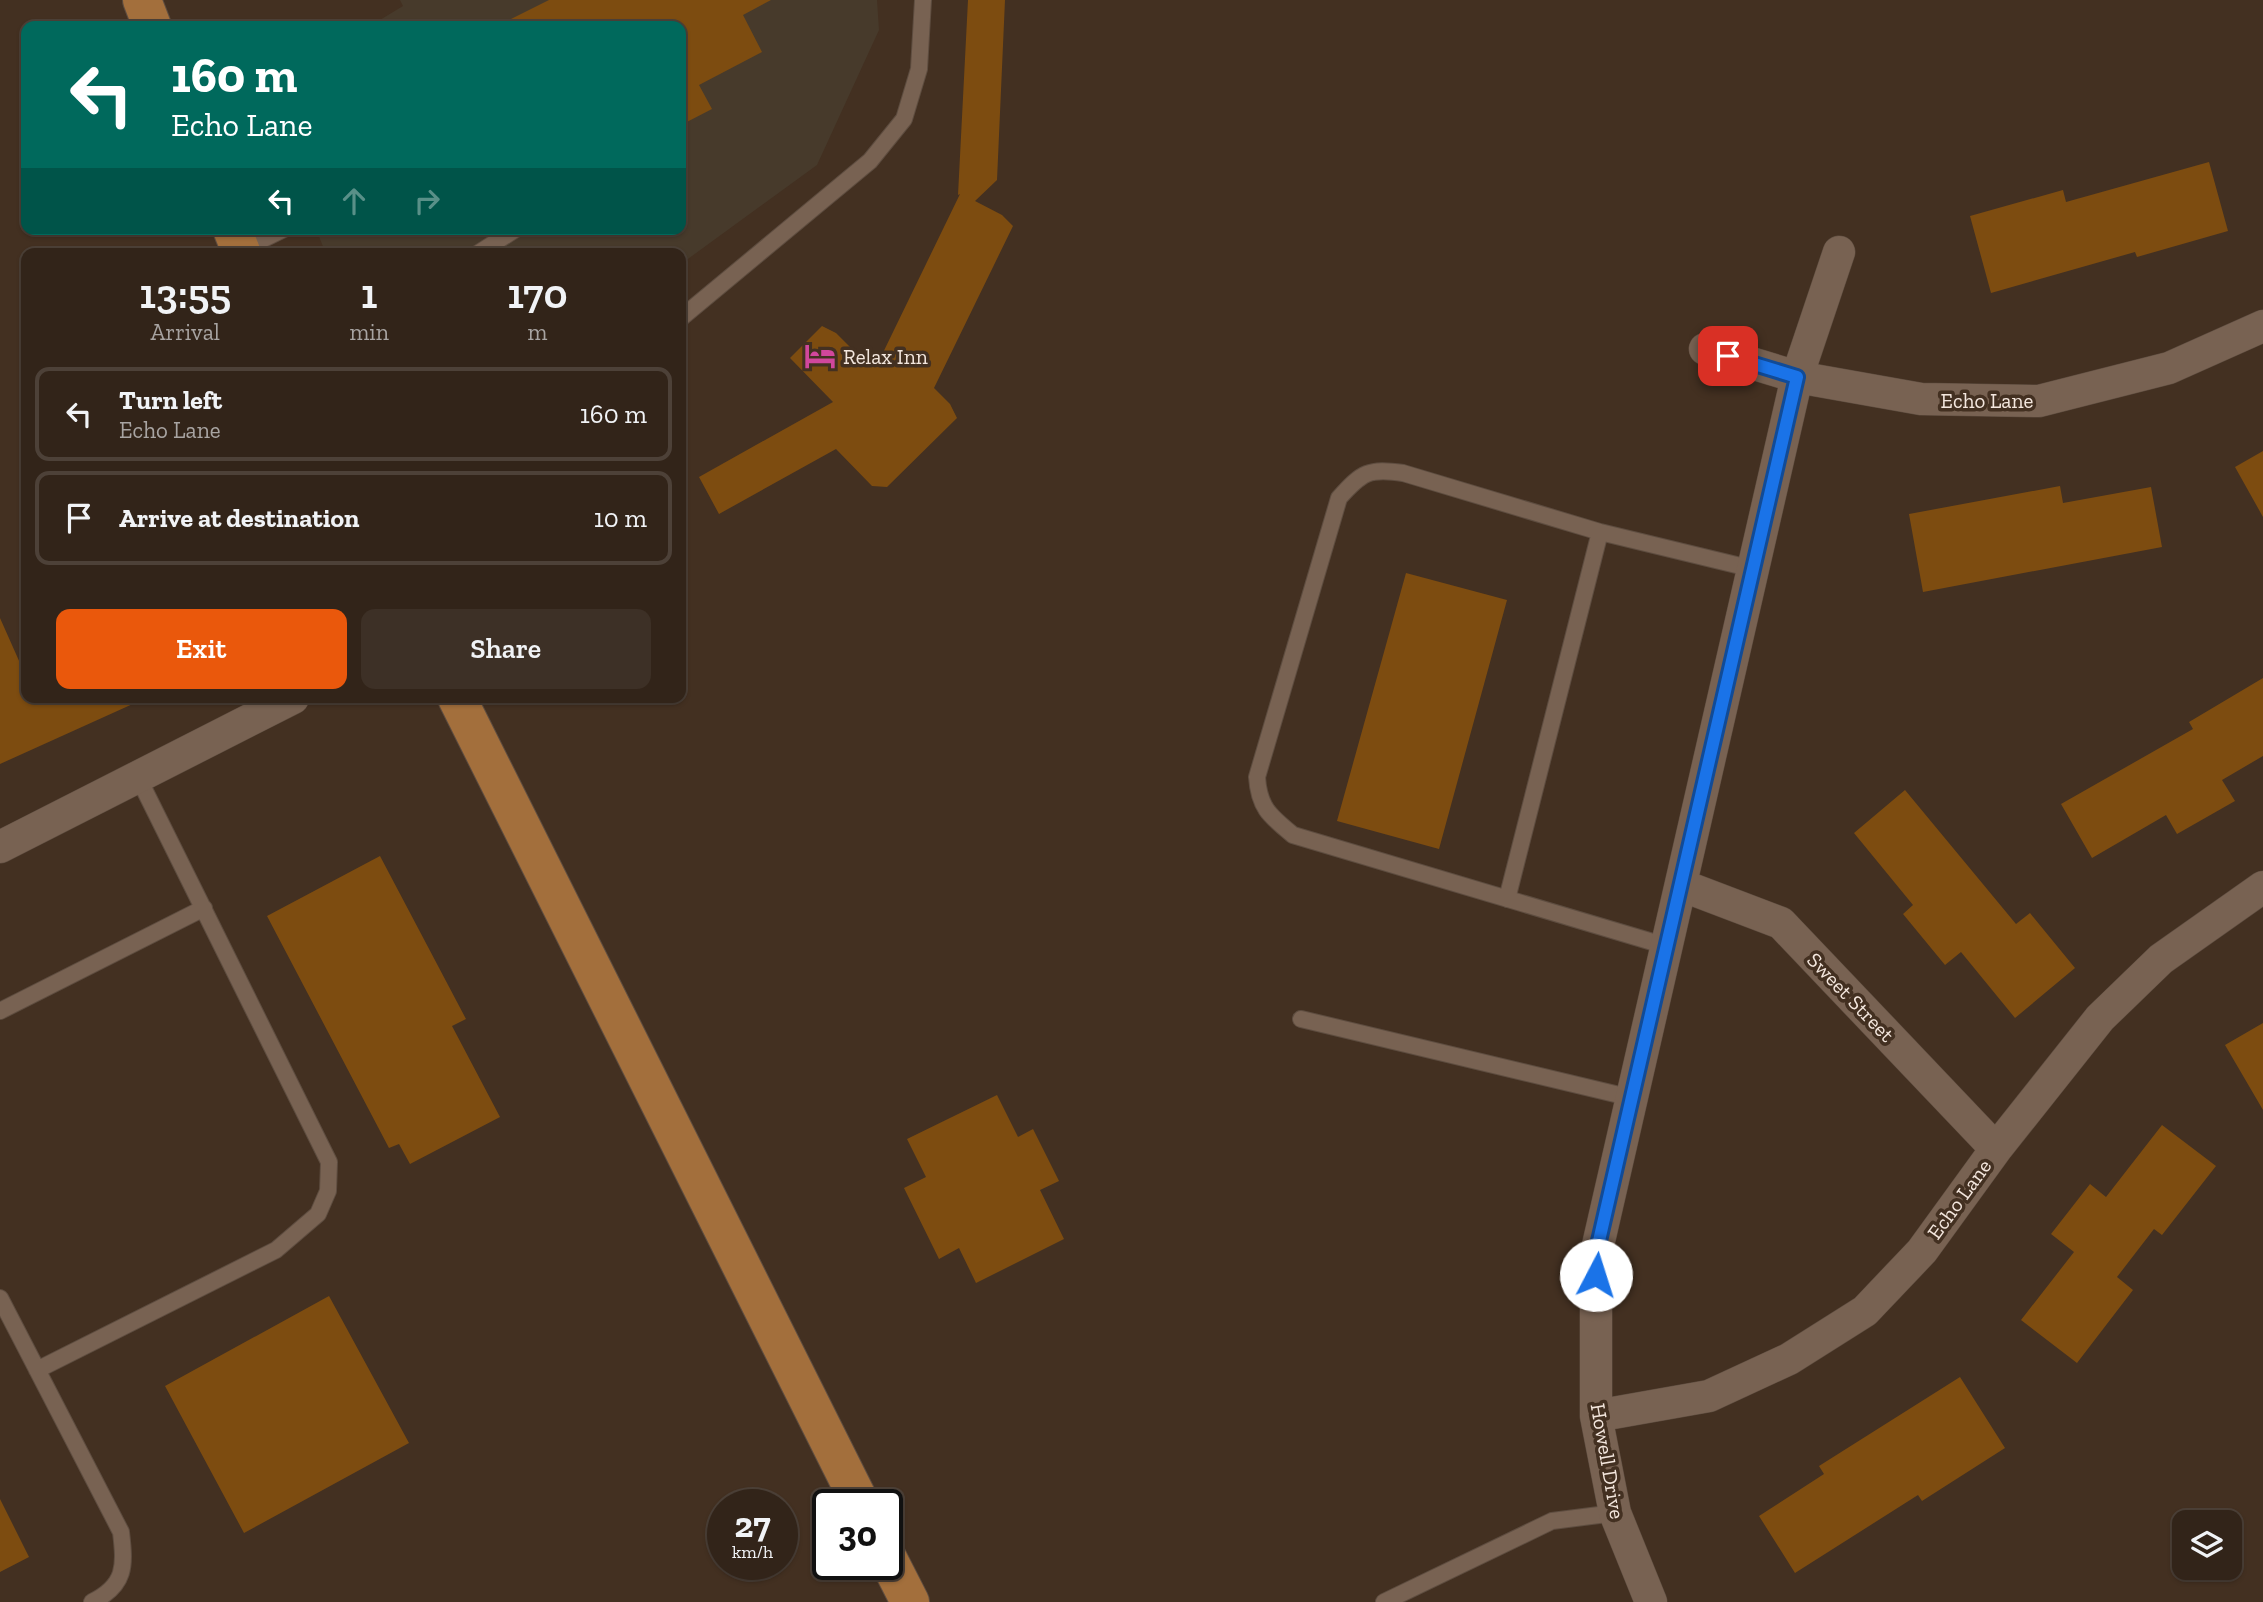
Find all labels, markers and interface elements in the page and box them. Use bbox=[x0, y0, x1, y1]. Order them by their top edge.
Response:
text: 160 m bbox=[171, 46, 297, 105]
icon: left bbox=[56, 49, 147, 140]
text: Echo Lane bbox=[171, 106, 312, 144]
icon: left bbox=[262, 182, 300, 220]
icon: ahead bbox=[335, 182, 373, 220]
icon: right bbox=[408, 182, 446, 220]
text: 13:55 bbox=[139, 268, 231, 319]
text: 1 bbox=[361, 268, 378, 319]
text: 170 bbox=[507, 268, 568, 319]
text: Arrival bbox=[151, 318, 220, 346]
text: min bbox=[349, 318, 389, 346]
text: m bbox=[528, 318, 547, 346]
pin bbox=[1698, 326, 1758, 386]
icon: arrive bbox=[1709, 337, 1747, 375]
hotel icon: Relax Inn bbox=[803, 339, 837, 373]
place label: Relax Inn bbox=[843, 344, 928, 369]
text: Turn left bbox=[119, 384, 222, 416]
street label: Echo Lane bbox=[1941, 388, 2034, 413]
icon: left bbox=[60, 395, 98, 433]
text: 160 m bbox=[580, 398, 647, 430]
text: Echo Lane bbox=[119, 416, 221, 444]
icon: arrive bbox=[60, 499, 98, 537]
text: Arrive at destination bbox=[119, 502, 359, 534]
text: 10 m bbox=[594, 502, 647, 534]
button: Exit bbox=[56, 609, 347, 689]
button: Share bbox=[361, 609, 651, 689]
street label: Sweet Street bbox=[1802, 947, 1900, 1047]
street label: Echo Lane bbox=[1922, 1154, 1996, 1244]
position arrow bbox=[1559, 1238, 1633, 1312]
street label: Howell Drive bbox=[1586, 1401, 1630, 1521]
speed limit sign: 30 bbox=[812, 1489, 903, 1580]
text: 27 bbox=[734, 1504, 771, 1546]
map controls bbox=[2172, 1510, 2242, 1580]
button: layers bbox=[2172, 1510, 2242, 1580]
text: km/h bbox=[732, 1541, 773, 1563]

